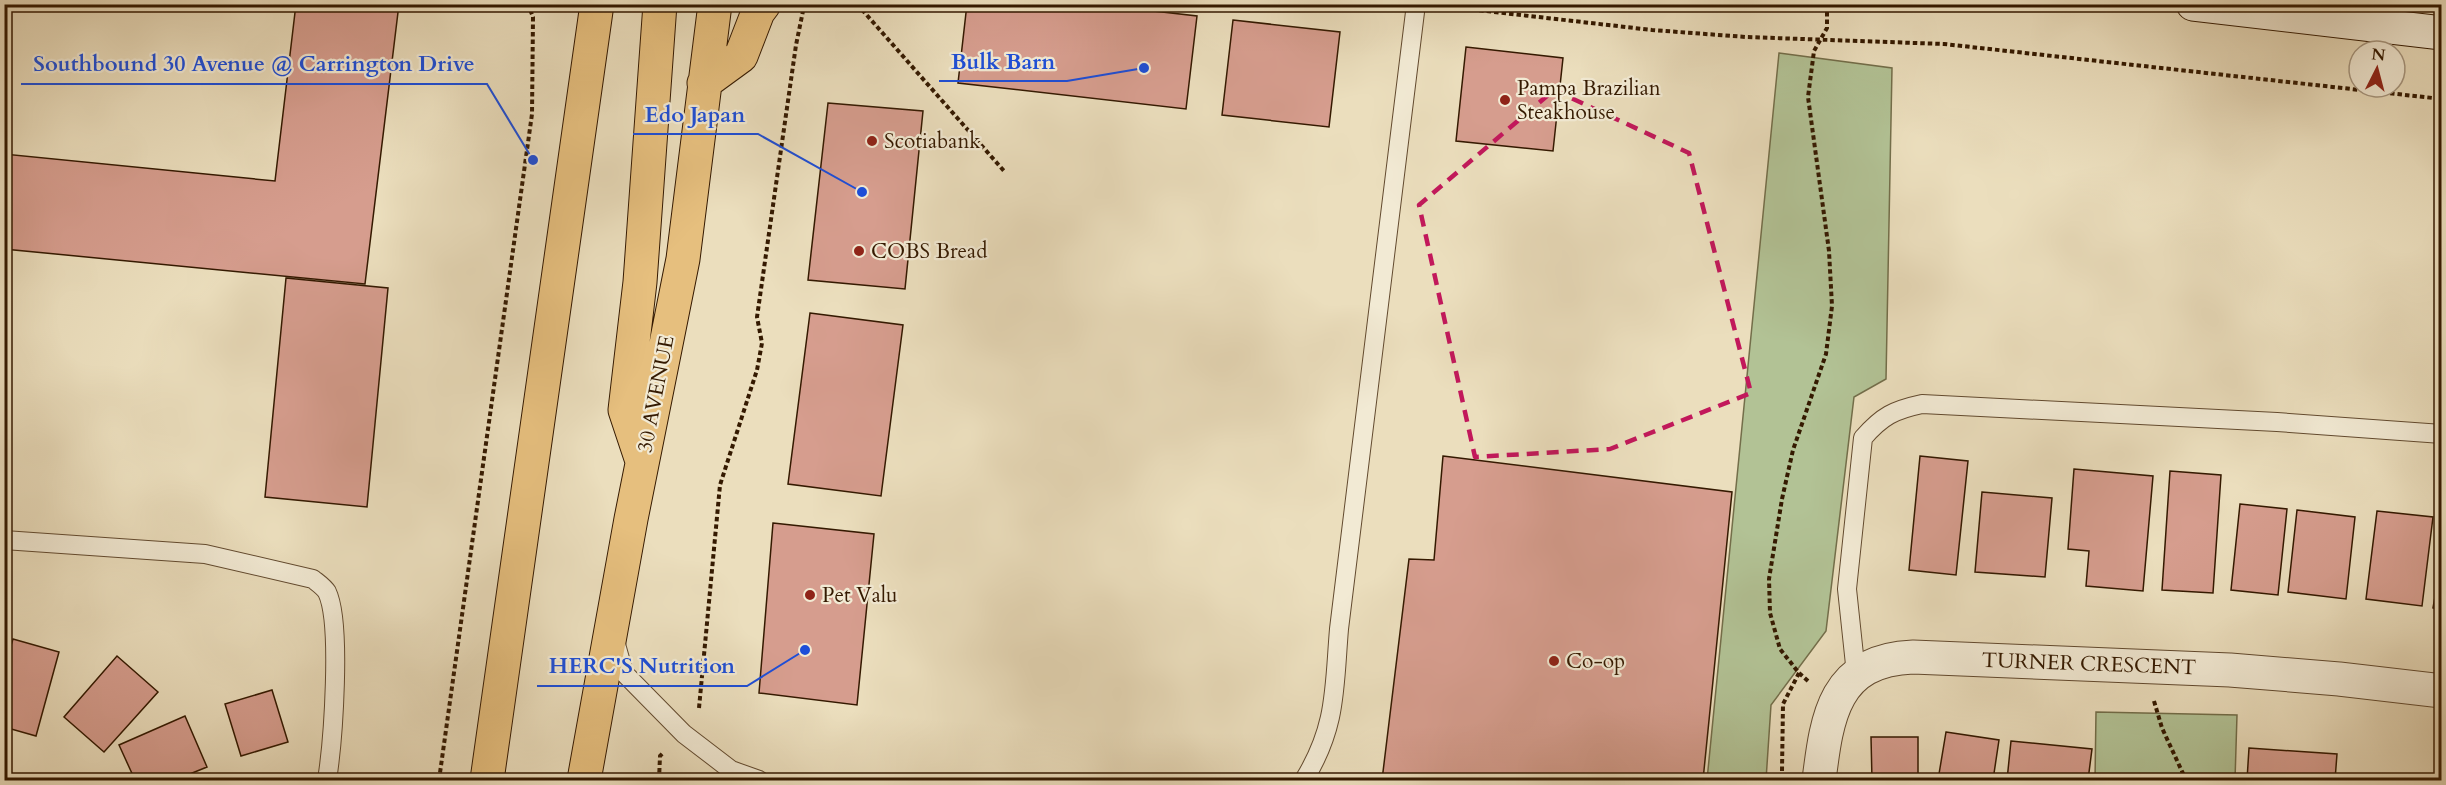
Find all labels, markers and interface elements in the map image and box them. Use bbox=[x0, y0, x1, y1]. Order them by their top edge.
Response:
north arrow bbox=[2347, 39, 2407, 99]
callout: Bulk Barn bbox=[939, 41, 1067, 81]
text: N bbox=[2370, 43, 2387, 67]
callout: Southbound 30 Avenue @ Carrington Drive bbox=[21, 44, 487, 84]
text: Bulk Barn bbox=[951, 47, 1055, 77]
text: Southbound 30 Avenue @ Carrington Drive bbox=[33, 49, 475, 79]
place label: Pampa Brazilian Steakhouse bbox=[1517, 74, 1661, 127]
marker: Pampa Brazilian Steakhouse bbox=[1498, 93, 1512, 107]
callout: Edo Japan bbox=[633, 94, 758, 134]
text: Edo Japan bbox=[645, 100, 745, 130]
place label: Scotiabank bbox=[884, 127, 981, 156]
marker: Scotiabank bbox=[865, 134, 879, 148]
place label: COBS Bread bbox=[871, 237, 987, 266]
marker: COBS Bread bbox=[852, 244, 866, 258]
street label: 30 AVENUE bbox=[630, 333, 682, 455]
place label: Pet Valu bbox=[822, 581, 898, 610]
marker: Pet Valu bbox=[803, 588, 817, 602]
callout: HERC'S Nutrition bbox=[537, 646, 747, 686]
street label: TURNER CRESCENT bbox=[1981, 646, 2197, 682]
place label: Co-op bbox=[1566, 647, 1625, 676]
text: HERC'S Nutrition bbox=[549, 651, 735, 681]
marker: Co-op bbox=[1547, 654, 1561, 668]

